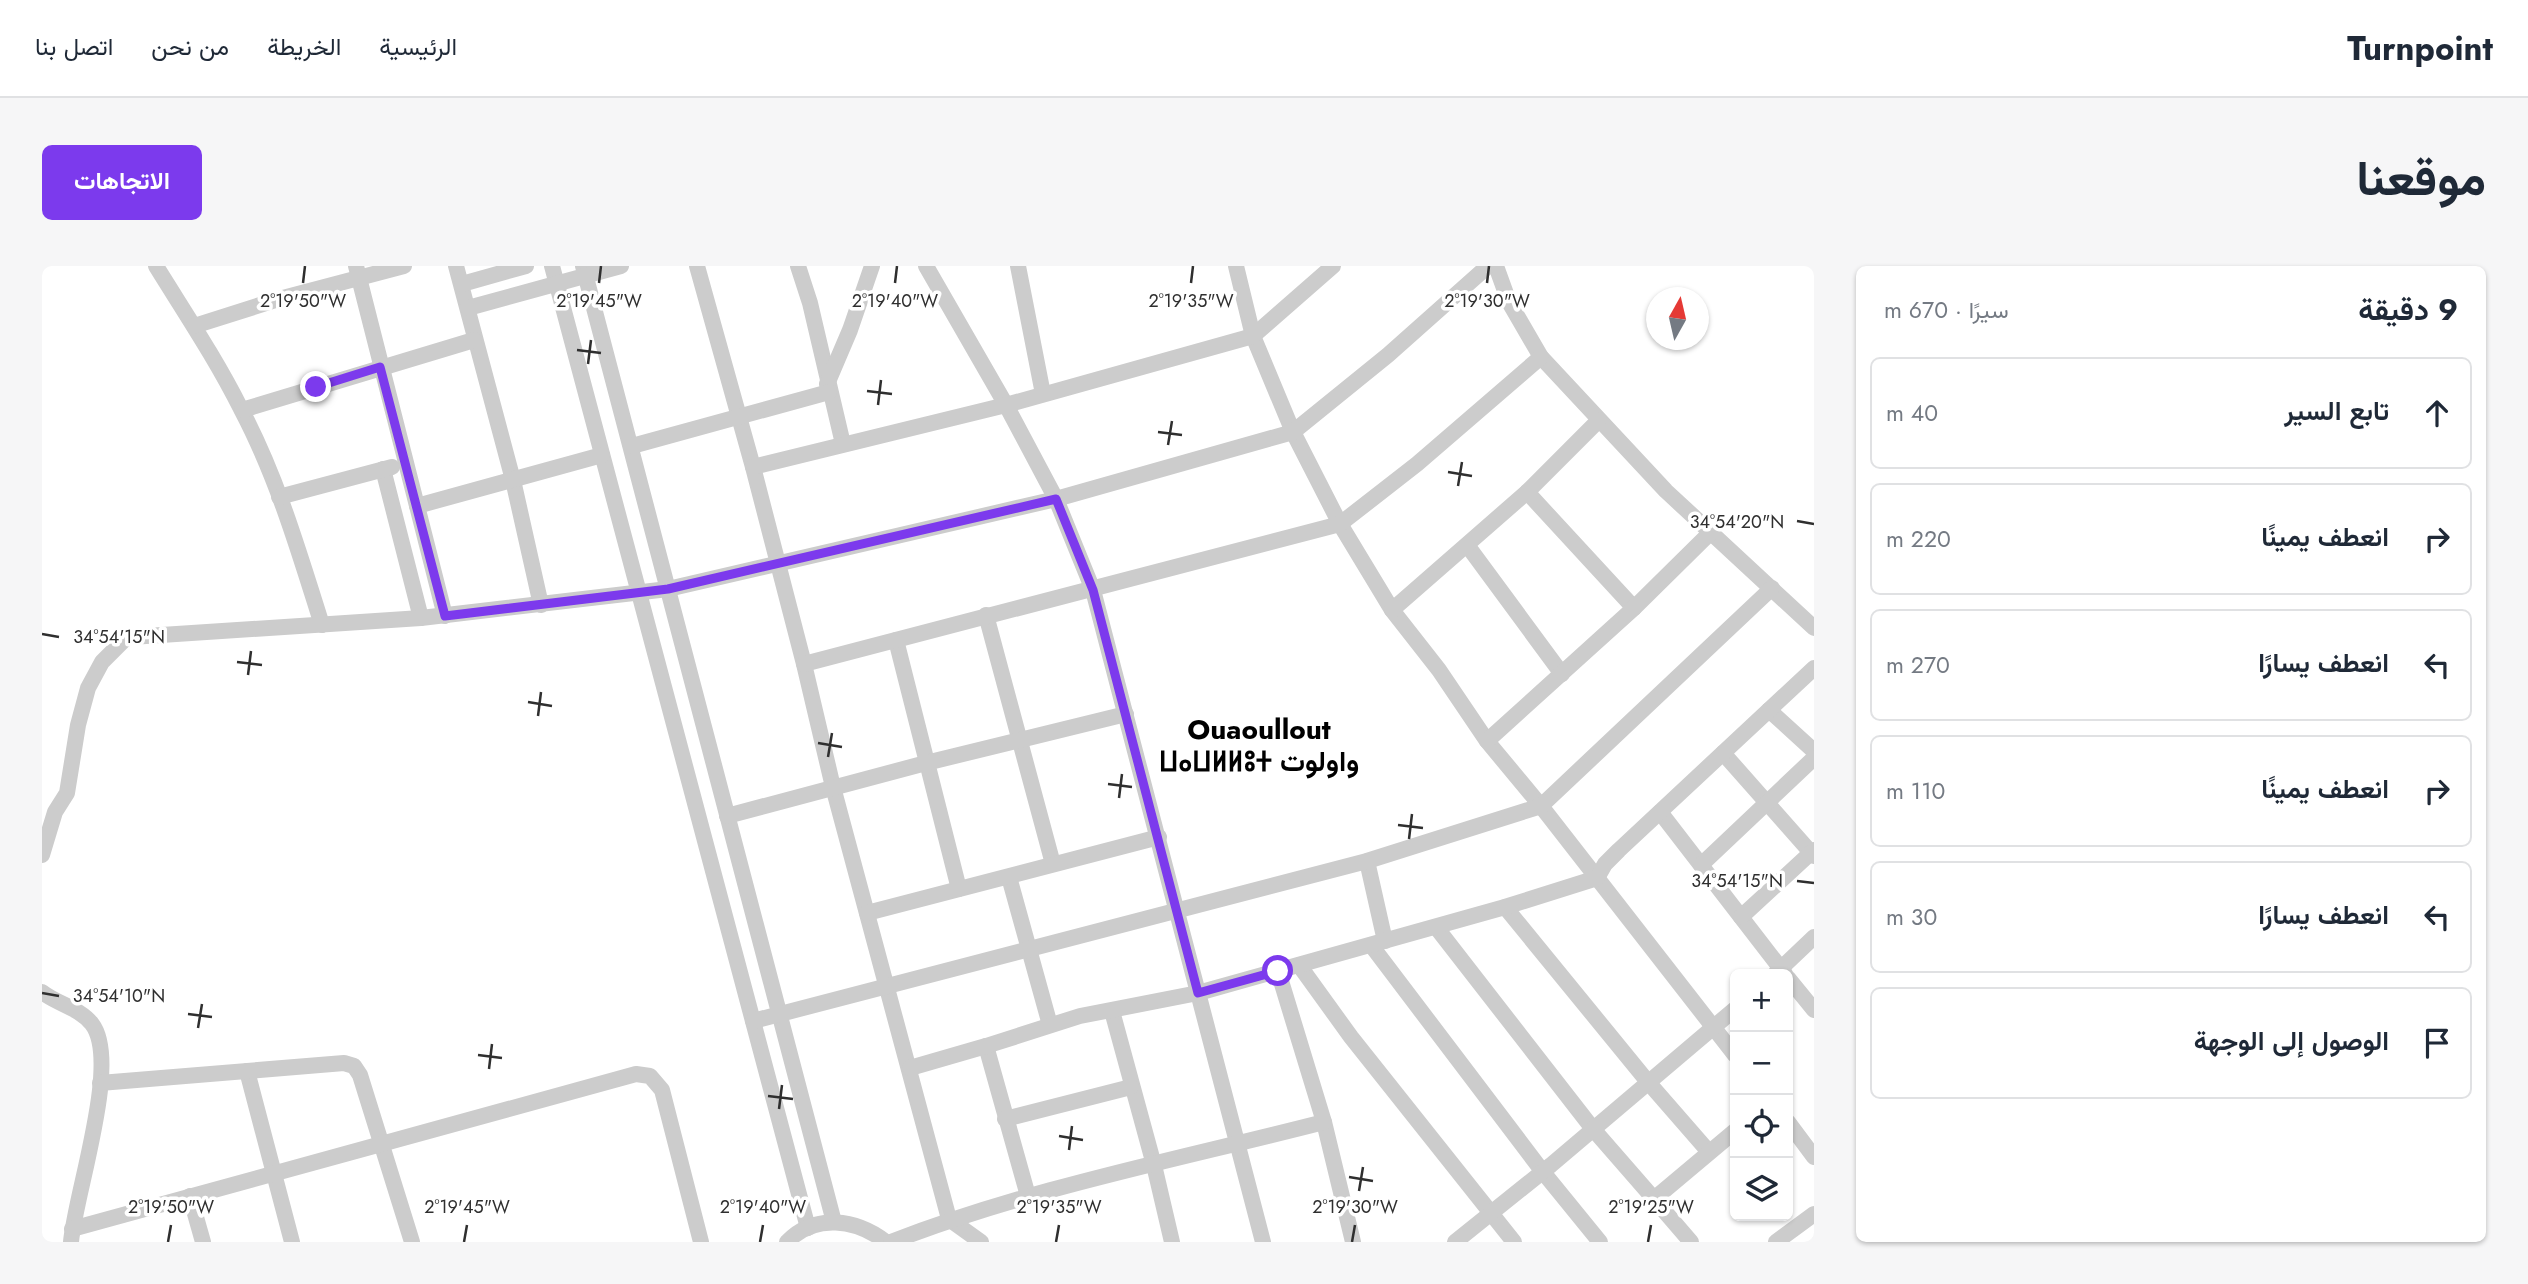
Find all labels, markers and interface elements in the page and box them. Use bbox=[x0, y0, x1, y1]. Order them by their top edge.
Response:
text: Turnpoint bbox=[2347, 25, 2493, 72]
text: اتصل بنا bbox=[35, 29, 113, 64]
text: من نحن bbox=[151, 29, 229, 64]
text: الخريطة bbox=[267, 29, 341, 64]
text: الرئيسية bbox=[379, 29, 457, 64]
text: موقعنا bbox=[2356, 143, 2486, 213]
button: الاتجاهات bbox=[42, 145, 202, 220]
north arrow bbox=[1646, 287, 1709, 350]
text: 2°19'50"W bbox=[260, 288, 346, 314]
text: 2°19'45"W bbox=[556, 288, 642, 314]
text: 2°19'40"W bbox=[852, 288, 938, 314]
text: 2°19'35"W bbox=[1148, 288, 1234, 314]
text: 2°19'30"W bbox=[1444, 288, 1530, 314]
text: 9 دقيقة bbox=[2358, 288, 2458, 331]
text: سيرًا · 670 m bbox=[1884, 293, 2009, 327]
route end bbox=[300, 371, 331, 402]
text: تابع السير bbox=[2284, 392, 2389, 430]
icon: ahead bbox=[2418, 394, 2456, 432]
text: 40 m bbox=[1886, 396, 1938, 430]
text: 34°54'20"N bbox=[1690, 509, 1784, 535]
text: انعطف يمينًا bbox=[2261, 518, 2389, 556]
icon: right bbox=[2418, 520, 2456, 558]
text: 220 m bbox=[1886, 522, 1951, 556]
text: 34°54'15"N bbox=[73, 624, 165, 650]
text: انعطف يسارًا bbox=[2258, 644, 2389, 682]
icon: left bbox=[2418, 646, 2456, 684]
text: 270 m bbox=[1886, 648, 1950, 682]
district label: Ouaoullout ⵡⴰⵡⵍⵍⵓⵜ واولوت bbox=[1159, 709, 1359, 782]
text: انعطف يمينًا bbox=[2261, 770, 2389, 808]
icon: right bbox=[2418, 772, 2456, 810]
text: 110 m bbox=[1886, 774, 1945, 808]
text: 34°54'15"N bbox=[1691, 868, 1783, 894]
text: انعطف يسارًا bbox=[2258, 896, 2389, 934]
icon: left bbox=[2418, 898, 2456, 936]
text: 30 m bbox=[1886, 900, 1937, 934]
route start bbox=[1262, 955, 1293, 986]
map controls bbox=[1730, 969, 1793, 1221]
button: + bbox=[1730, 969, 1793, 1032]
text: 34°54'10"N bbox=[73, 983, 165, 1009]
text: الوصول إلى الوجهة bbox=[2194, 1022, 2389, 1060]
icon: arrive bbox=[2418, 1024, 2456, 1062]
button: − bbox=[1730, 1032, 1793, 1095]
button: locate bbox=[1730, 1095, 1793, 1158]
button: layers bbox=[1730, 1158, 1793, 1221]
text: 2°19'50"W bbox=[128, 1194, 214, 1220]
text: 2°19'45"W bbox=[424, 1194, 510, 1220]
text: 2°19'40"W bbox=[720, 1194, 806, 1220]
text: 2°19'35"W bbox=[1016, 1194, 1102, 1220]
text: 2°19'30"W bbox=[1312, 1194, 1398, 1220]
text: 2°19'25"W bbox=[1608, 1194, 1694, 1220]

